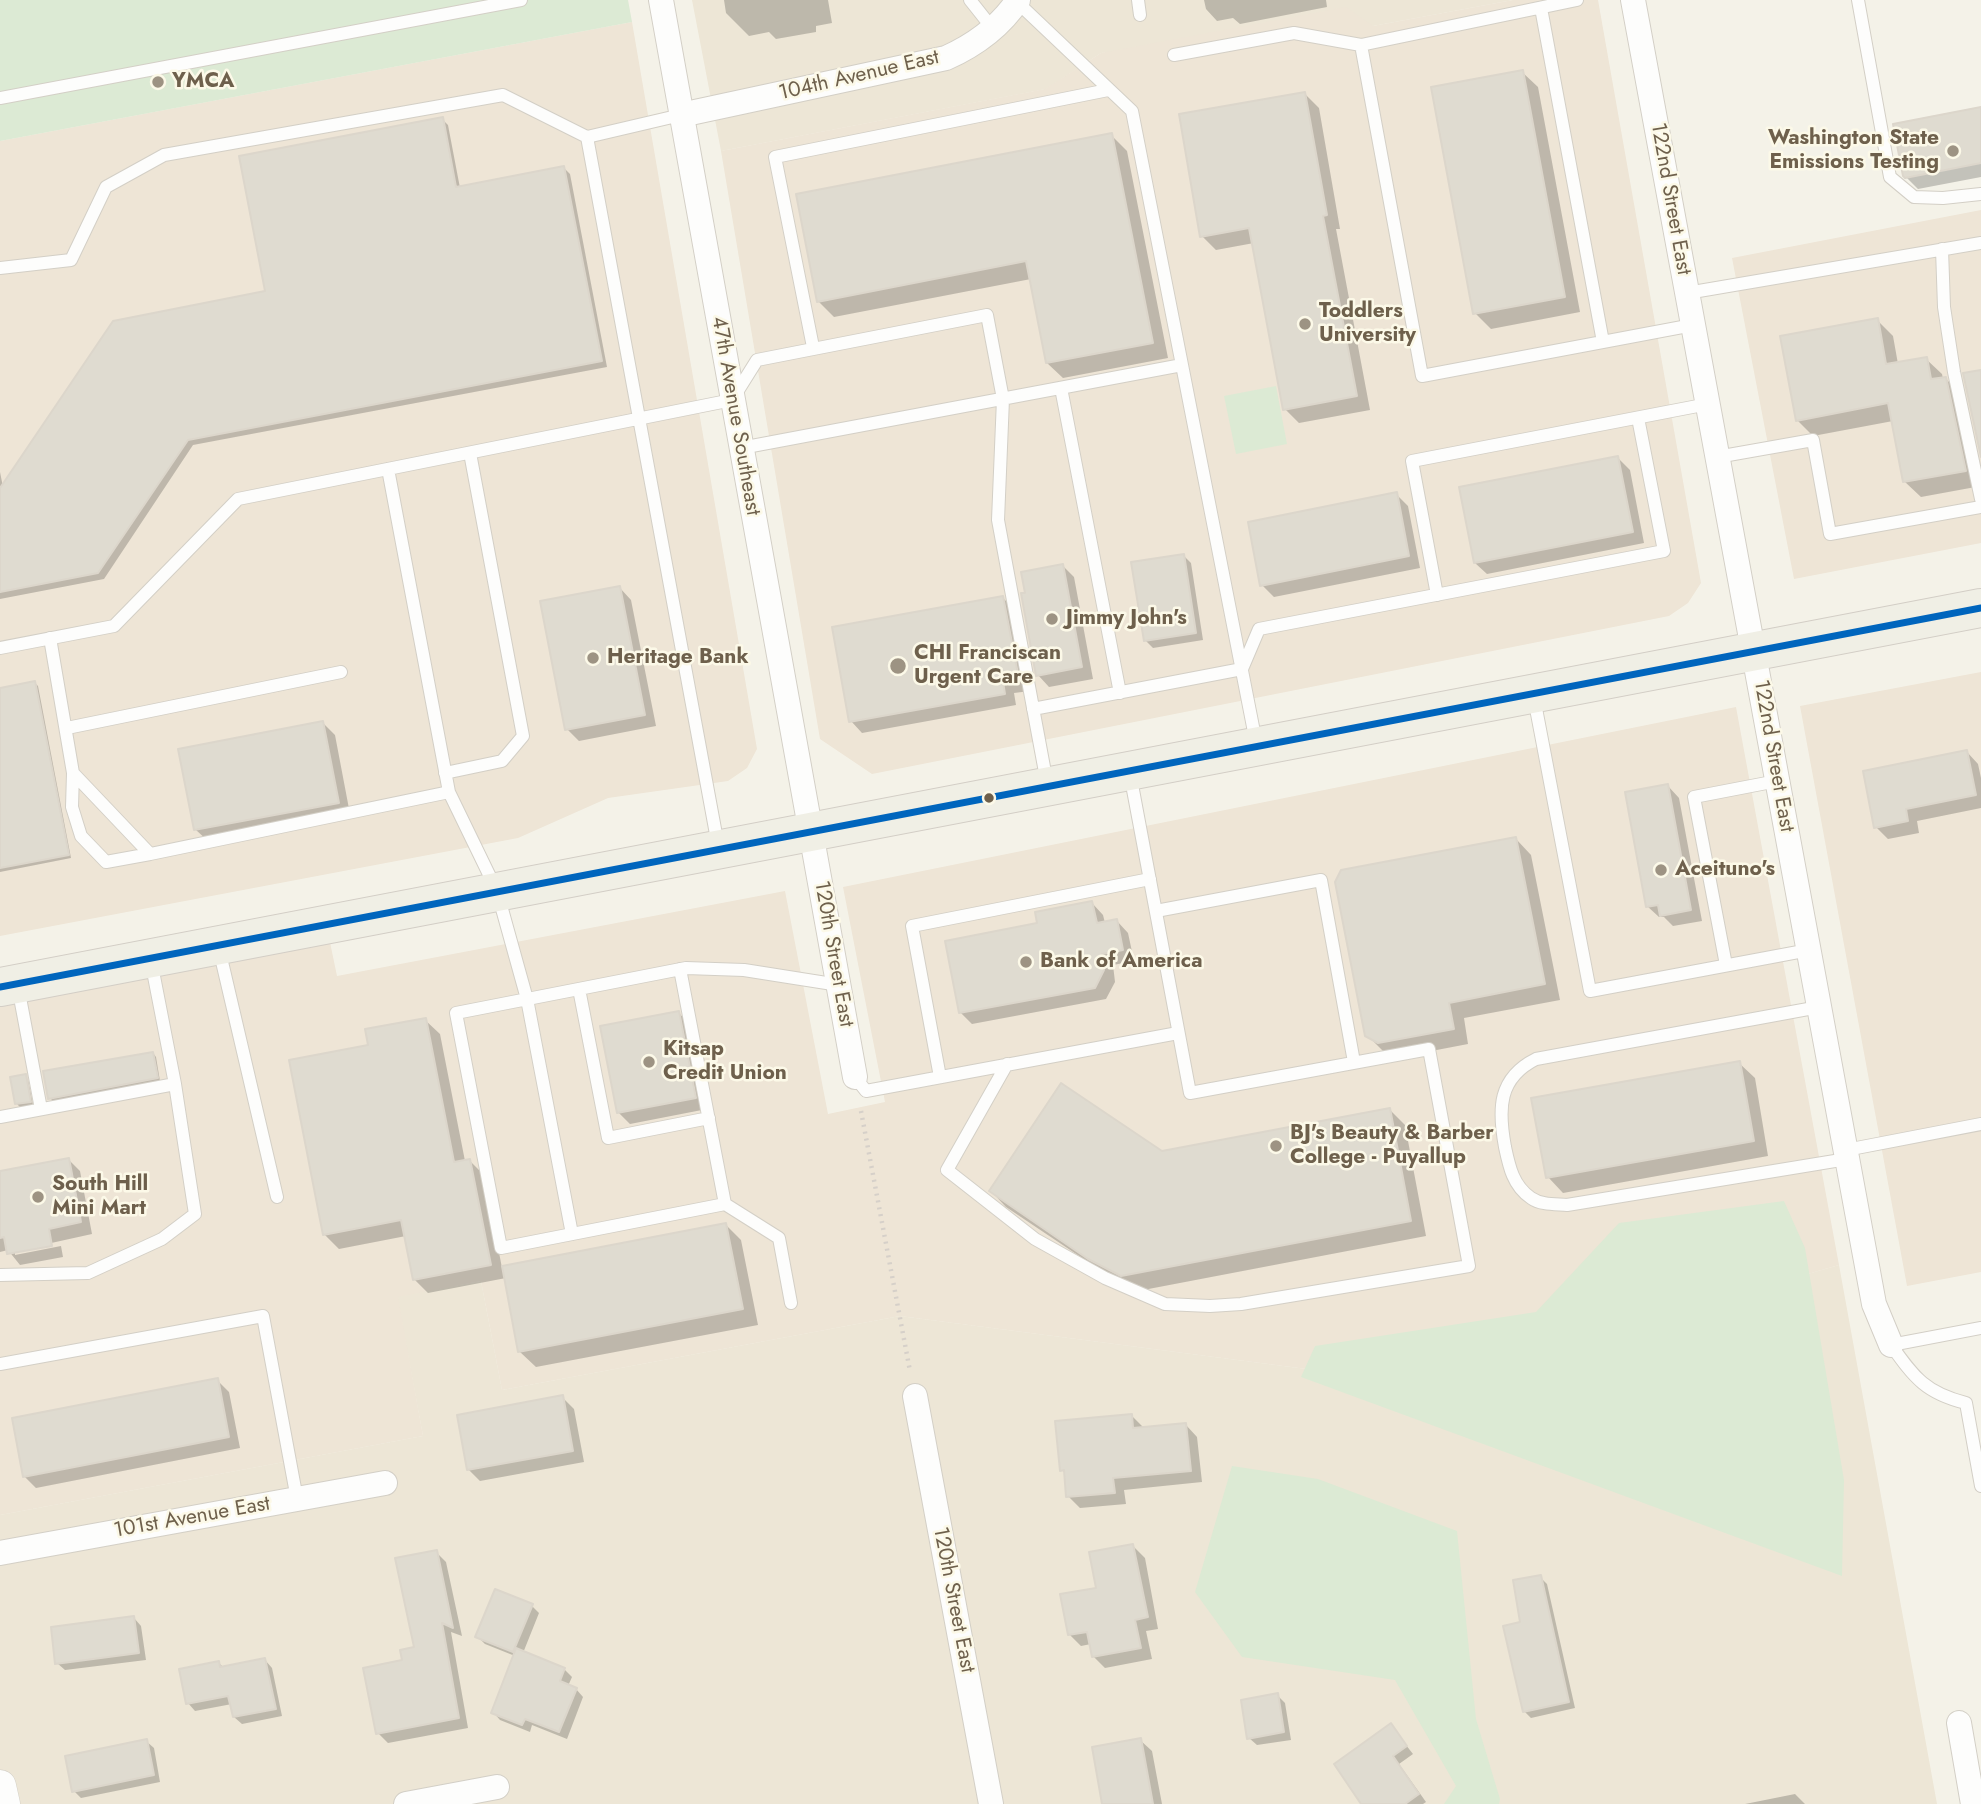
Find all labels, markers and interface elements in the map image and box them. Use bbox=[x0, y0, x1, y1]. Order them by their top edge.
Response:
street label: 104th Avenue East bbox=[776, 45, 942, 107]
place label: YMCA bbox=[172, 69, 234, 95]
marker: YMCA bbox=[150, 74, 166, 90]
street label: 122nd Street East bbox=[1644, 121, 1696, 277]
place label: Washington State Emissions Testing bbox=[1768, 126, 1939, 176]
marker: Washington State Emissions Testing bbox=[1945, 143, 1961, 159]
place label: Toddlers University bbox=[1319, 299, 1416, 349]
street label: 47th Avenue Southeast bbox=[705, 314, 765, 518]
marker: Toddlers University bbox=[1297, 316, 1313, 332]
place label: Jimmy John's bbox=[1066, 606, 1187, 632]
marker: Jimmy John's bbox=[1044, 611, 1060, 627]
place label: CHI Franciscan Urgent Care bbox=[914, 641, 1061, 691]
place label: Heritage Bank bbox=[607, 645, 749, 671]
marker: Heritage Bank bbox=[585, 650, 601, 666]
marker: CHI Franciscan Urgent Care bbox=[888, 656, 908, 676]
street label: 122nd Street East bbox=[1747, 678, 1799, 834]
unlabelled marker bbox=[982, 791, 996, 805]
place label: Aceituno's bbox=[1675, 857, 1775, 883]
marker: Aceituno's bbox=[1653, 862, 1669, 878]
street label: 120th Street East bbox=[808, 879, 858, 1029]
place label: Bank of America bbox=[1040, 949, 1202, 975]
marker: Bank of America bbox=[1018, 954, 1034, 970]
place label: Kitsap Credit Union bbox=[663, 1037, 787, 1087]
marker: Kitsap Credit Union bbox=[641, 1054, 657, 1070]
place label: BJ's Beauty & Barber College - Puyallup bbox=[1290, 1121, 1494, 1171]
marker: BJ's Beauty & Barber College - Puyallup bbox=[1268, 1138, 1284, 1154]
place label: South Hill Mini Mart bbox=[52, 1172, 148, 1222]
marker: South Hill Mini Mart bbox=[30, 1189, 46, 1205]
street label: 101st Avenue East bbox=[112, 1492, 272, 1544]
street label: 120th Street East bbox=[927, 1525, 979, 1675]

